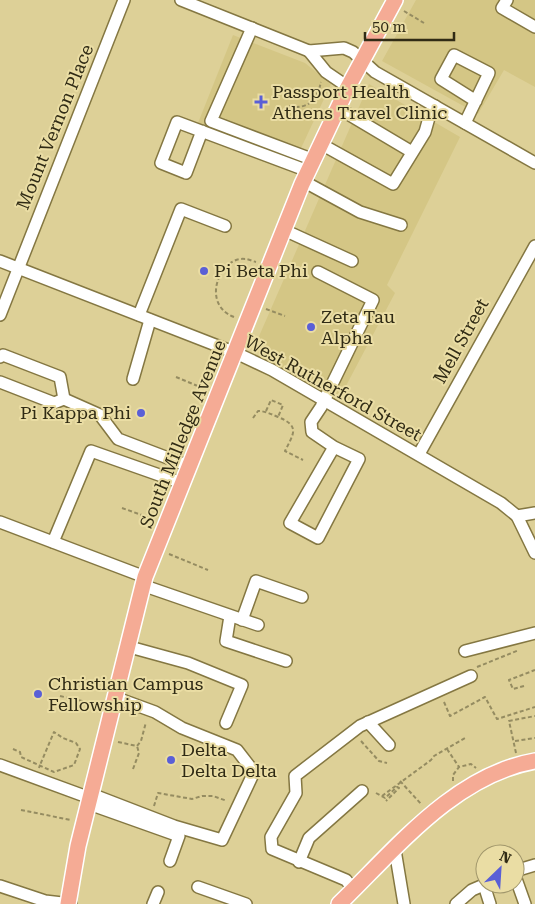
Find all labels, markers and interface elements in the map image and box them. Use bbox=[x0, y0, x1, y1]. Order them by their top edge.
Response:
scale bar bbox=[365, 10, 454, 42]
text: 50 m bbox=[372, 18, 407, 36]
street label: Mount Vernon Place bbox=[12, 41, 97, 213]
place label: Passport Health Athens Travel Clinic bbox=[272, 81, 447, 123]
marker: Passport Health Athens Travel Clinic bbox=[254, 95, 268, 109]
place label: Pi Beta Phi bbox=[214, 260, 308, 281]
marker: Pi Beta Phi bbox=[198, 265, 210, 277]
street label: Mell Street bbox=[429, 294, 493, 387]
place label: Zeta Tau Alpha bbox=[321, 306, 395, 348]
marker: Zeta Tau Alpha bbox=[305, 321, 317, 333]
street label: West Rutherford Street bbox=[241, 330, 426, 445]
street label: South Milledge Avenue bbox=[135, 337, 230, 531]
place label: Pi Kappa Phi bbox=[20, 402, 131, 423]
marker: Pi Kappa Phi bbox=[135, 407, 147, 419]
place label: Christian Campus Fellowship bbox=[48, 673, 203, 715]
marker: Christian Campus Fellowship bbox=[32, 688, 44, 700]
place label: Delta Delta Delta bbox=[181, 739, 277, 781]
marker: Delta Delta Delta bbox=[165, 754, 177, 766]
north arrow bbox=[475, 844, 525, 894]
text: N bbox=[497, 848, 514, 867]

